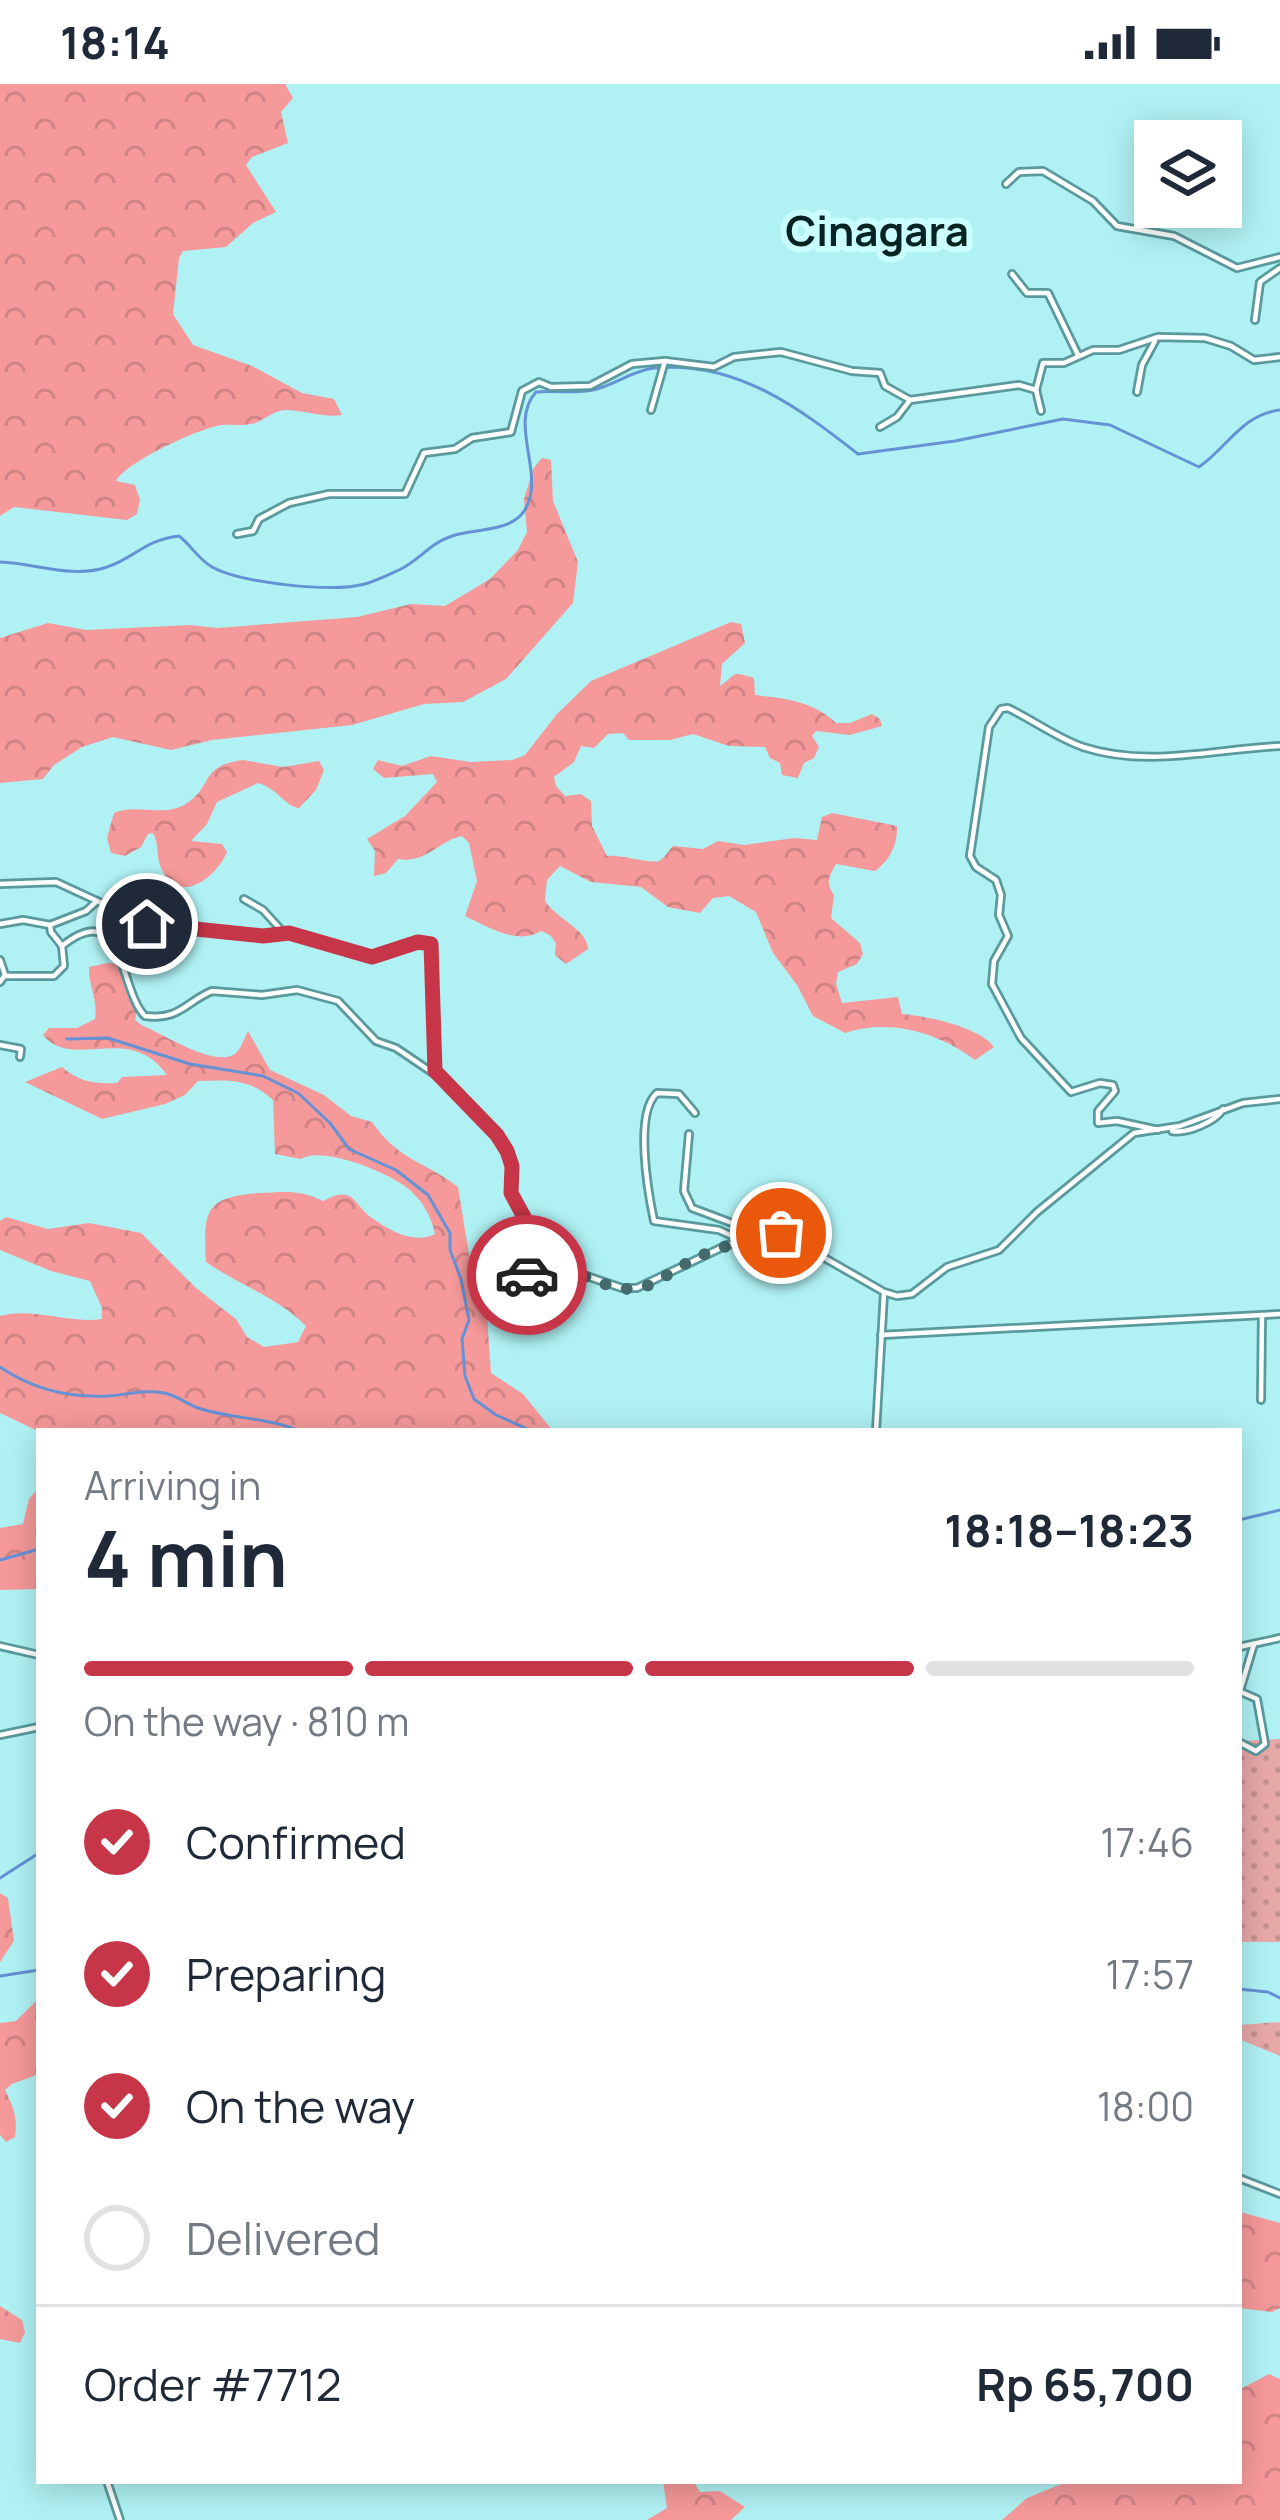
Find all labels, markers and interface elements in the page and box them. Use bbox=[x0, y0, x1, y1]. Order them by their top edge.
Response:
text: 18:14 bbox=[60, 11, 170, 73]
map controls bbox=[1134, 120, 1242, 228]
button: layers bbox=[1134, 120, 1242, 228]
district label: Cinagara bbox=[785, 201, 969, 259]
pin bbox=[96, 873, 198, 975]
icon: home bbox=[114, 891, 180, 957]
pin bbox=[730, 1182, 832, 1284]
icon: bag bbox=[748, 1200, 814, 1266]
courier bbox=[467, 1215, 587, 1335]
icon: car bbox=[494, 1242, 560, 1308]
text: Arriving in bbox=[84, 1458, 261, 1512]
text: 18:18–18:23 bbox=[944, 1499, 1194, 1561]
text: 4 min bbox=[84, 1504, 288, 1610]
text: On the way · 810 m bbox=[84, 1694, 409, 1748]
icon: check bbox=[84, 1809, 150, 1875]
text: Confirmed bbox=[186, 1811, 406, 1873]
text: 17:46 bbox=[1100, 1815, 1194, 1869]
icon: check bbox=[84, 1941, 150, 2007]
text: Preparing bbox=[186, 1943, 386, 2005]
text: 17:57 bbox=[1105, 1947, 1194, 2001]
icon: check bbox=[84, 2073, 150, 2139]
text: On the way bbox=[186, 2075, 415, 2137]
text: 18:00 bbox=[1097, 2079, 1194, 2133]
text: Delivered bbox=[186, 2207, 381, 2269]
text: Order #7712 bbox=[84, 2353, 342, 2415]
text: Rp 65,700 bbox=[976, 2353, 1194, 2415]

